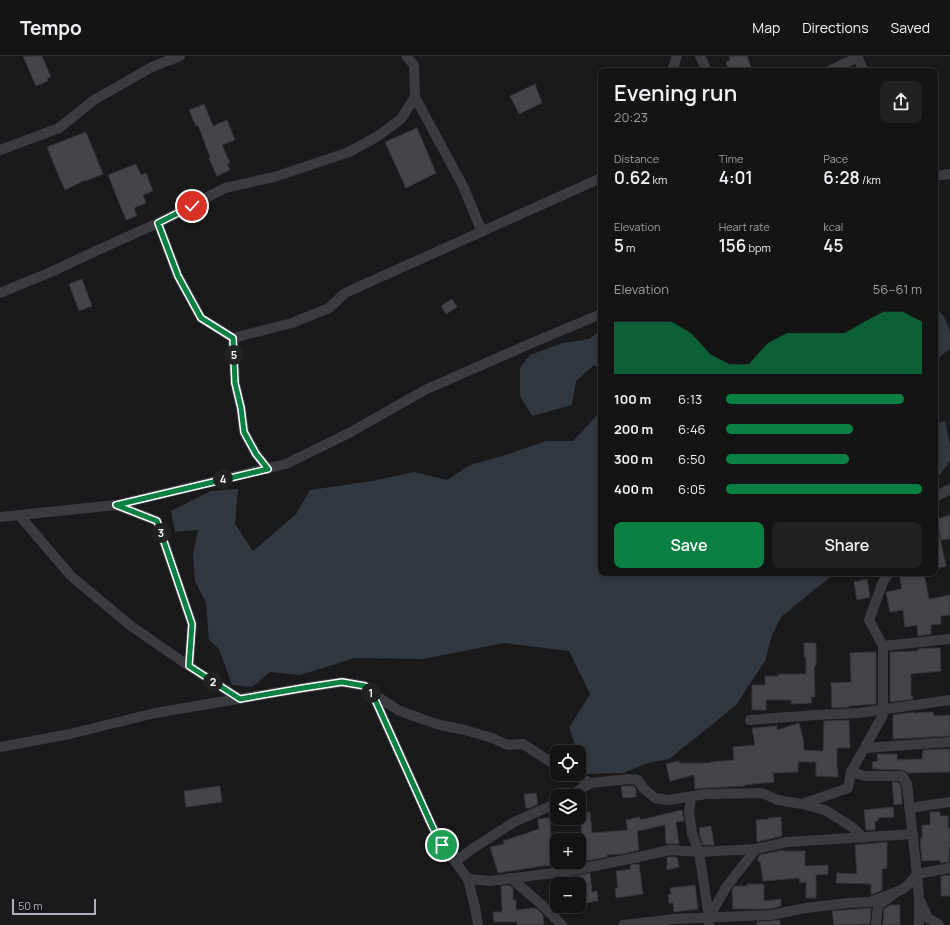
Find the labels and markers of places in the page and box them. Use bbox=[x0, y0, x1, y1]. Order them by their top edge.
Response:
pin bbox=[175, 189, 209, 223]
pin: 5 bbox=[224, 345, 244, 365]
pin: 4 bbox=[213, 469, 233, 489]
pin: 3 bbox=[151, 523, 171, 543]
pin: 2 bbox=[203, 672, 223, 692]
pin: 1 bbox=[361, 683, 381, 703]
pin bbox=[425, 828, 459, 862]

